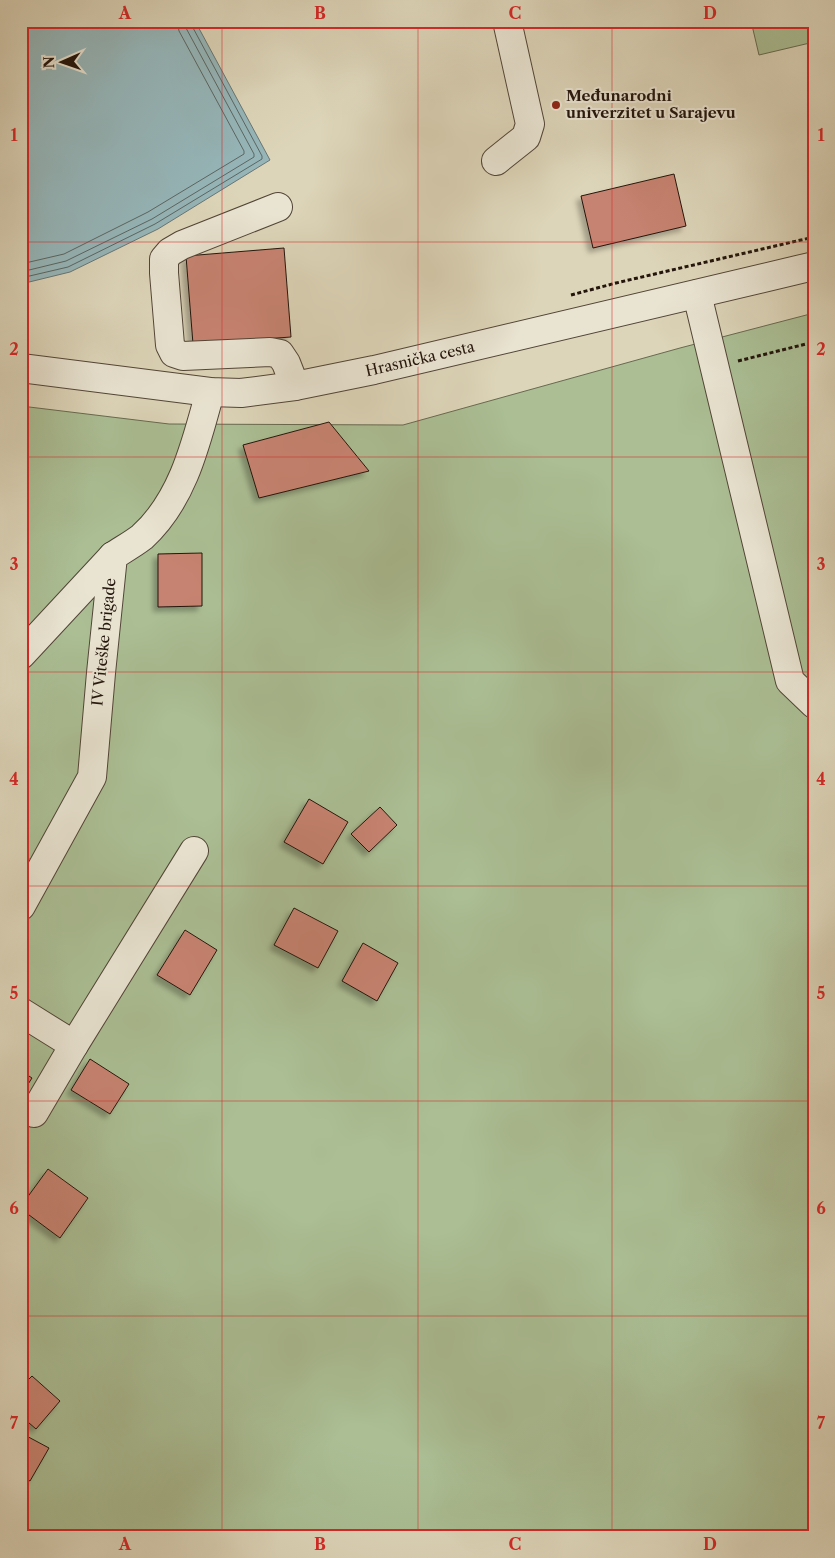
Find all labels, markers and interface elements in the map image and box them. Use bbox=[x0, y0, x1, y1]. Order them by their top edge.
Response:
text: A bbox=[118, 3, 132, 23]
text: B bbox=[314, 3, 326, 23]
text: C bbox=[509, 3, 521, 23]
text: D bbox=[703, 3, 717, 23]
north arrow bbox=[38, 38, 88, 88]
text: N bbox=[40, 56, 58, 69]
place label: Međunarodni univerzitet u Sarajevu bbox=[566, 86, 736, 122]
marker: Međunarodni univerzitet u Sarajevu bbox=[550, 99, 562, 111]
text: 1 bbox=[10, 125, 18, 145]
text: 1 bbox=[817, 125, 825, 145]
street label: Hrasnička cesta bbox=[363, 337, 476, 380]
text: 2 bbox=[9, 339, 19, 359]
text: 2 bbox=[816, 339, 826, 359]
text: 3 bbox=[9, 554, 19, 574]
text: 3 bbox=[816, 554, 826, 574]
street label: IV Viteške brigade bbox=[87, 577, 120, 707]
text: 4 bbox=[9, 769, 19, 789]
text: 4 bbox=[816, 769, 826, 789]
text: 5 bbox=[10, 983, 19, 1003]
text: 5 bbox=[817, 983, 826, 1003]
text: 6 bbox=[9, 1198, 19, 1218]
text: 6 bbox=[816, 1198, 826, 1218]
text: 7 bbox=[10, 1413, 19, 1433]
text: 7 bbox=[817, 1413, 826, 1433]
text: A bbox=[118, 1534, 132, 1554]
text: B bbox=[314, 1534, 326, 1554]
text: C bbox=[509, 1534, 521, 1554]
text: D bbox=[703, 1534, 717, 1554]

